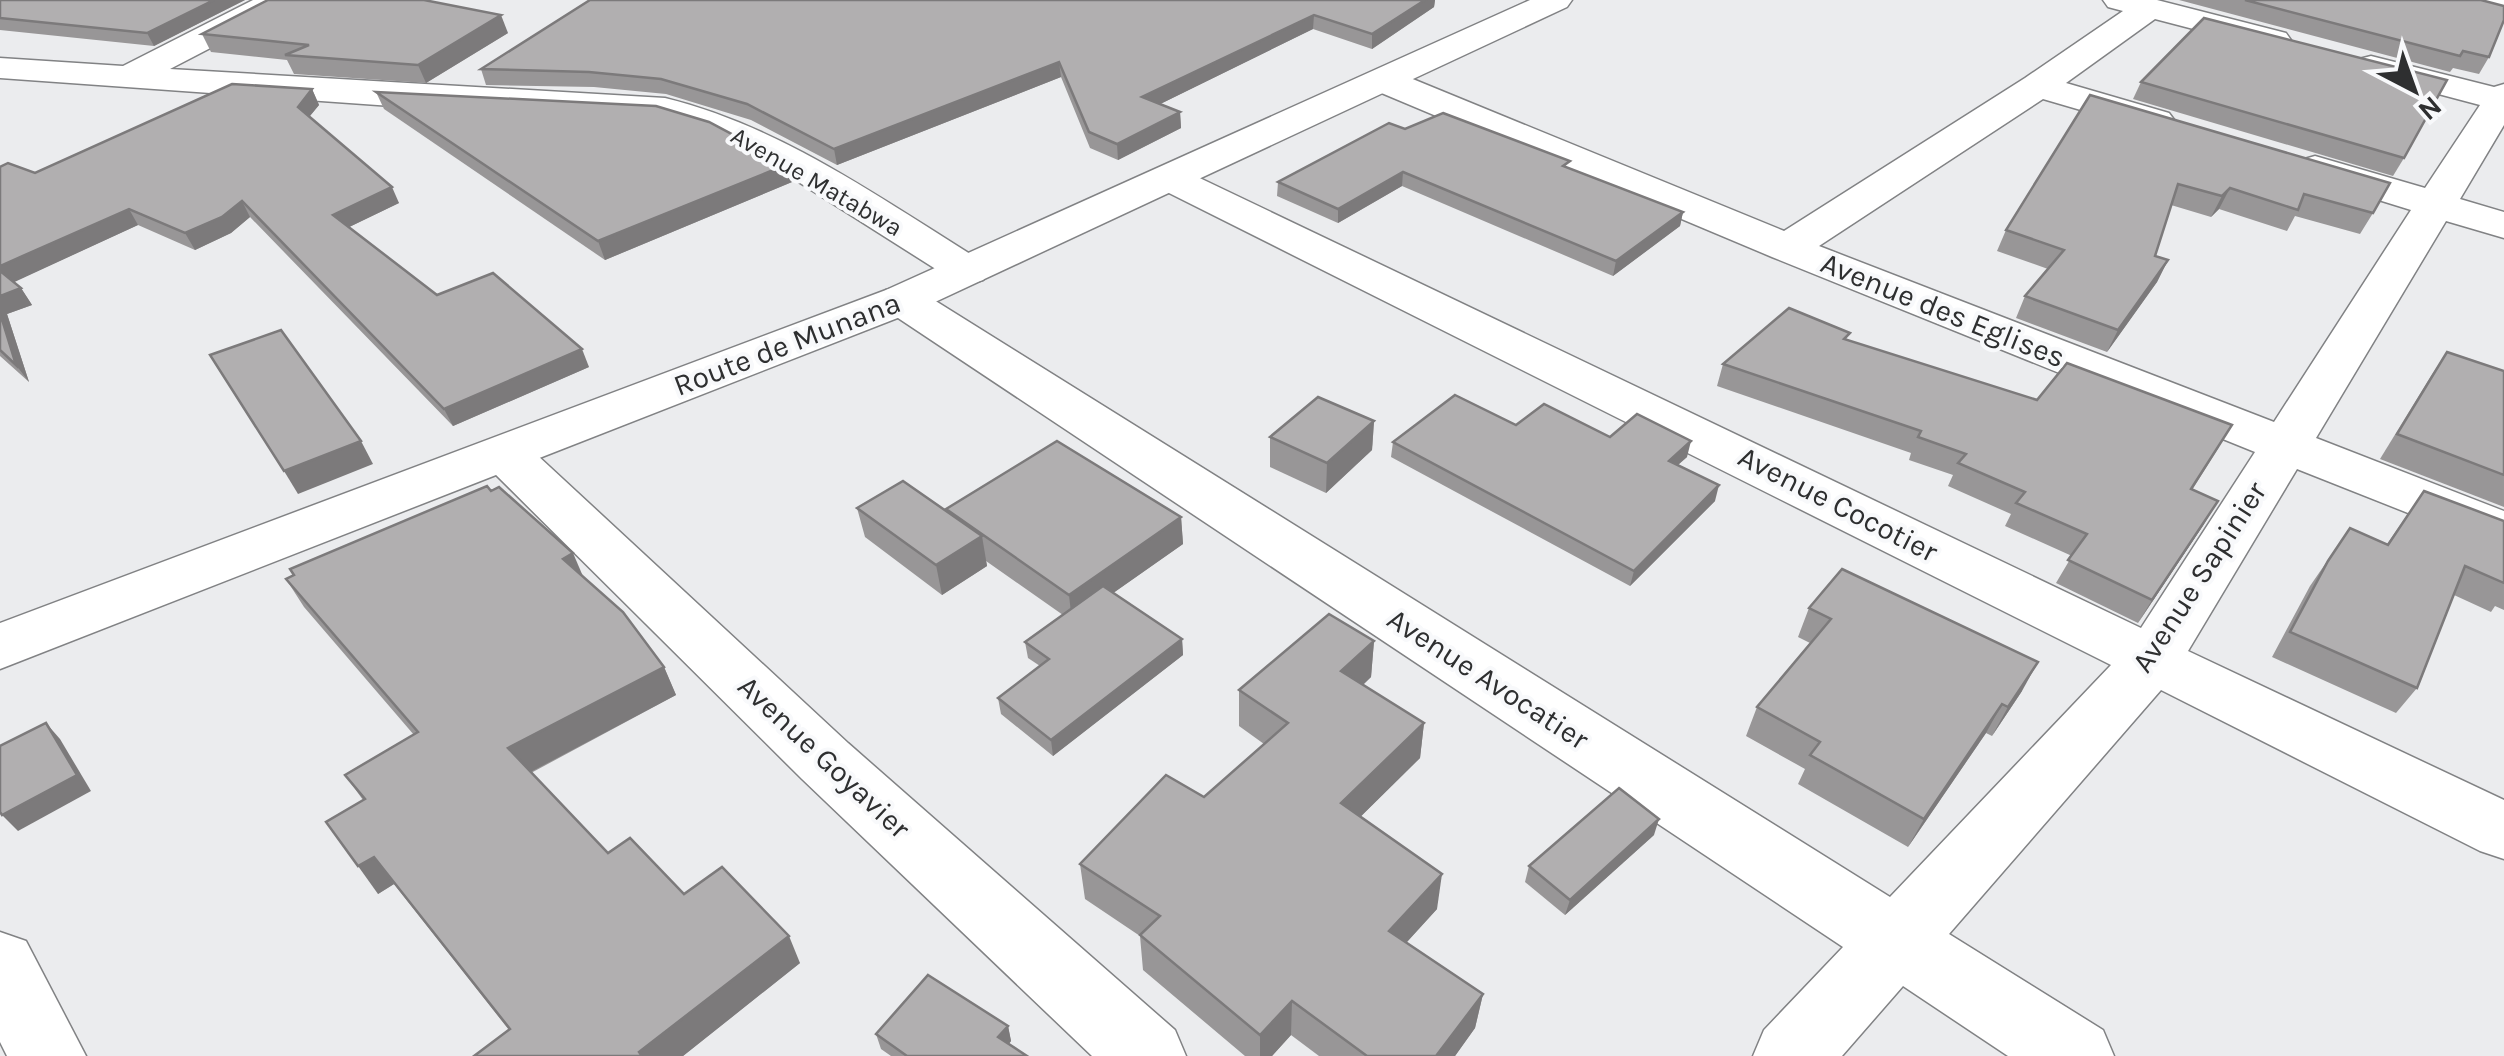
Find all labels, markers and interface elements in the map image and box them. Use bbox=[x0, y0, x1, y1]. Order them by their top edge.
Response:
north arrow bbox=[2364, 40, 2464, 140]
text: N bbox=[2412, 89, 2448, 128]
street label: Avenue Matabwa bbox=[726, 121, 908, 242]
street label: Avenue des Eglises bbox=[1816, 245, 2070, 375]
street label: Route de Munana bbox=[669, 284, 905, 404]
street label: Avenue Cocotier bbox=[1732, 438, 1944, 570]
street label: Avenue Sapinier bbox=[2124, 475, 2274, 679]
street label: Avenue Avocatier bbox=[1381, 601, 1595, 757]
street label: Avenue Goyavier bbox=[730, 668, 918, 846]

